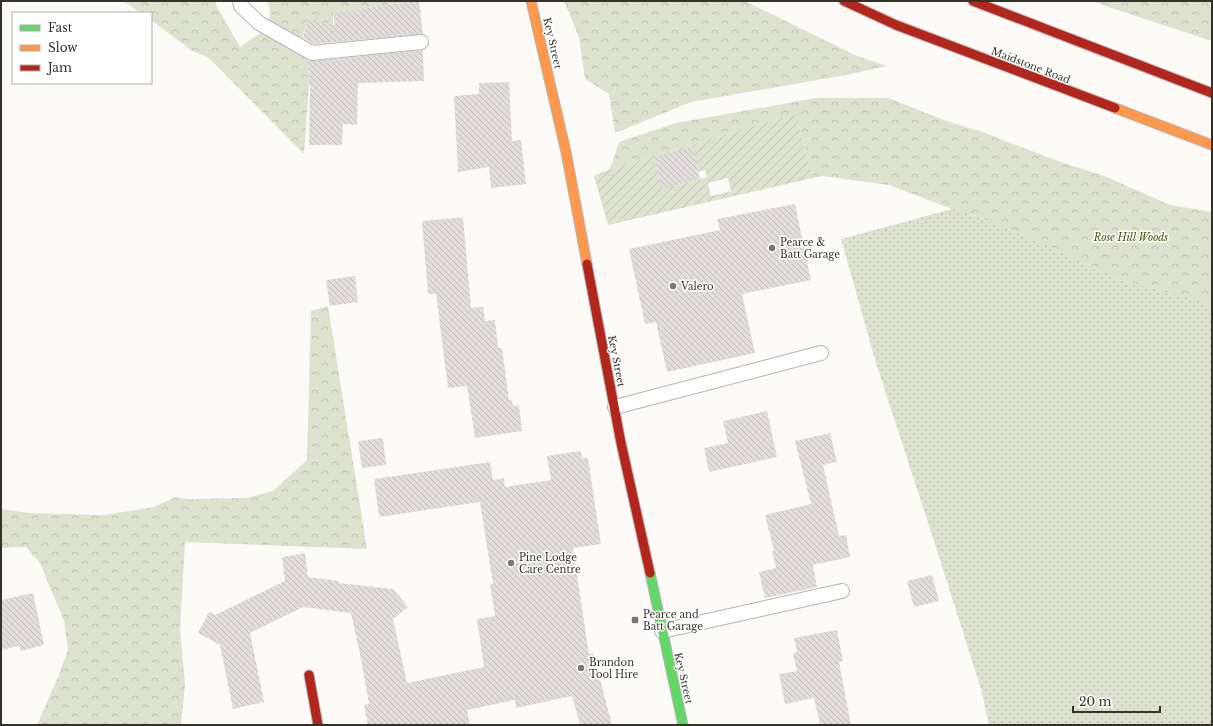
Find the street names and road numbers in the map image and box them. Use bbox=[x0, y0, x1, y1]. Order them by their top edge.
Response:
street label: Key Street bbox=[540, 16, 565, 70]
street label: Maidstone Road bbox=[989, 44, 1072, 87]
street label: Key Street bbox=[605, 334, 628, 388]
street label: Key Street bbox=[671, 651, 696, 705]

